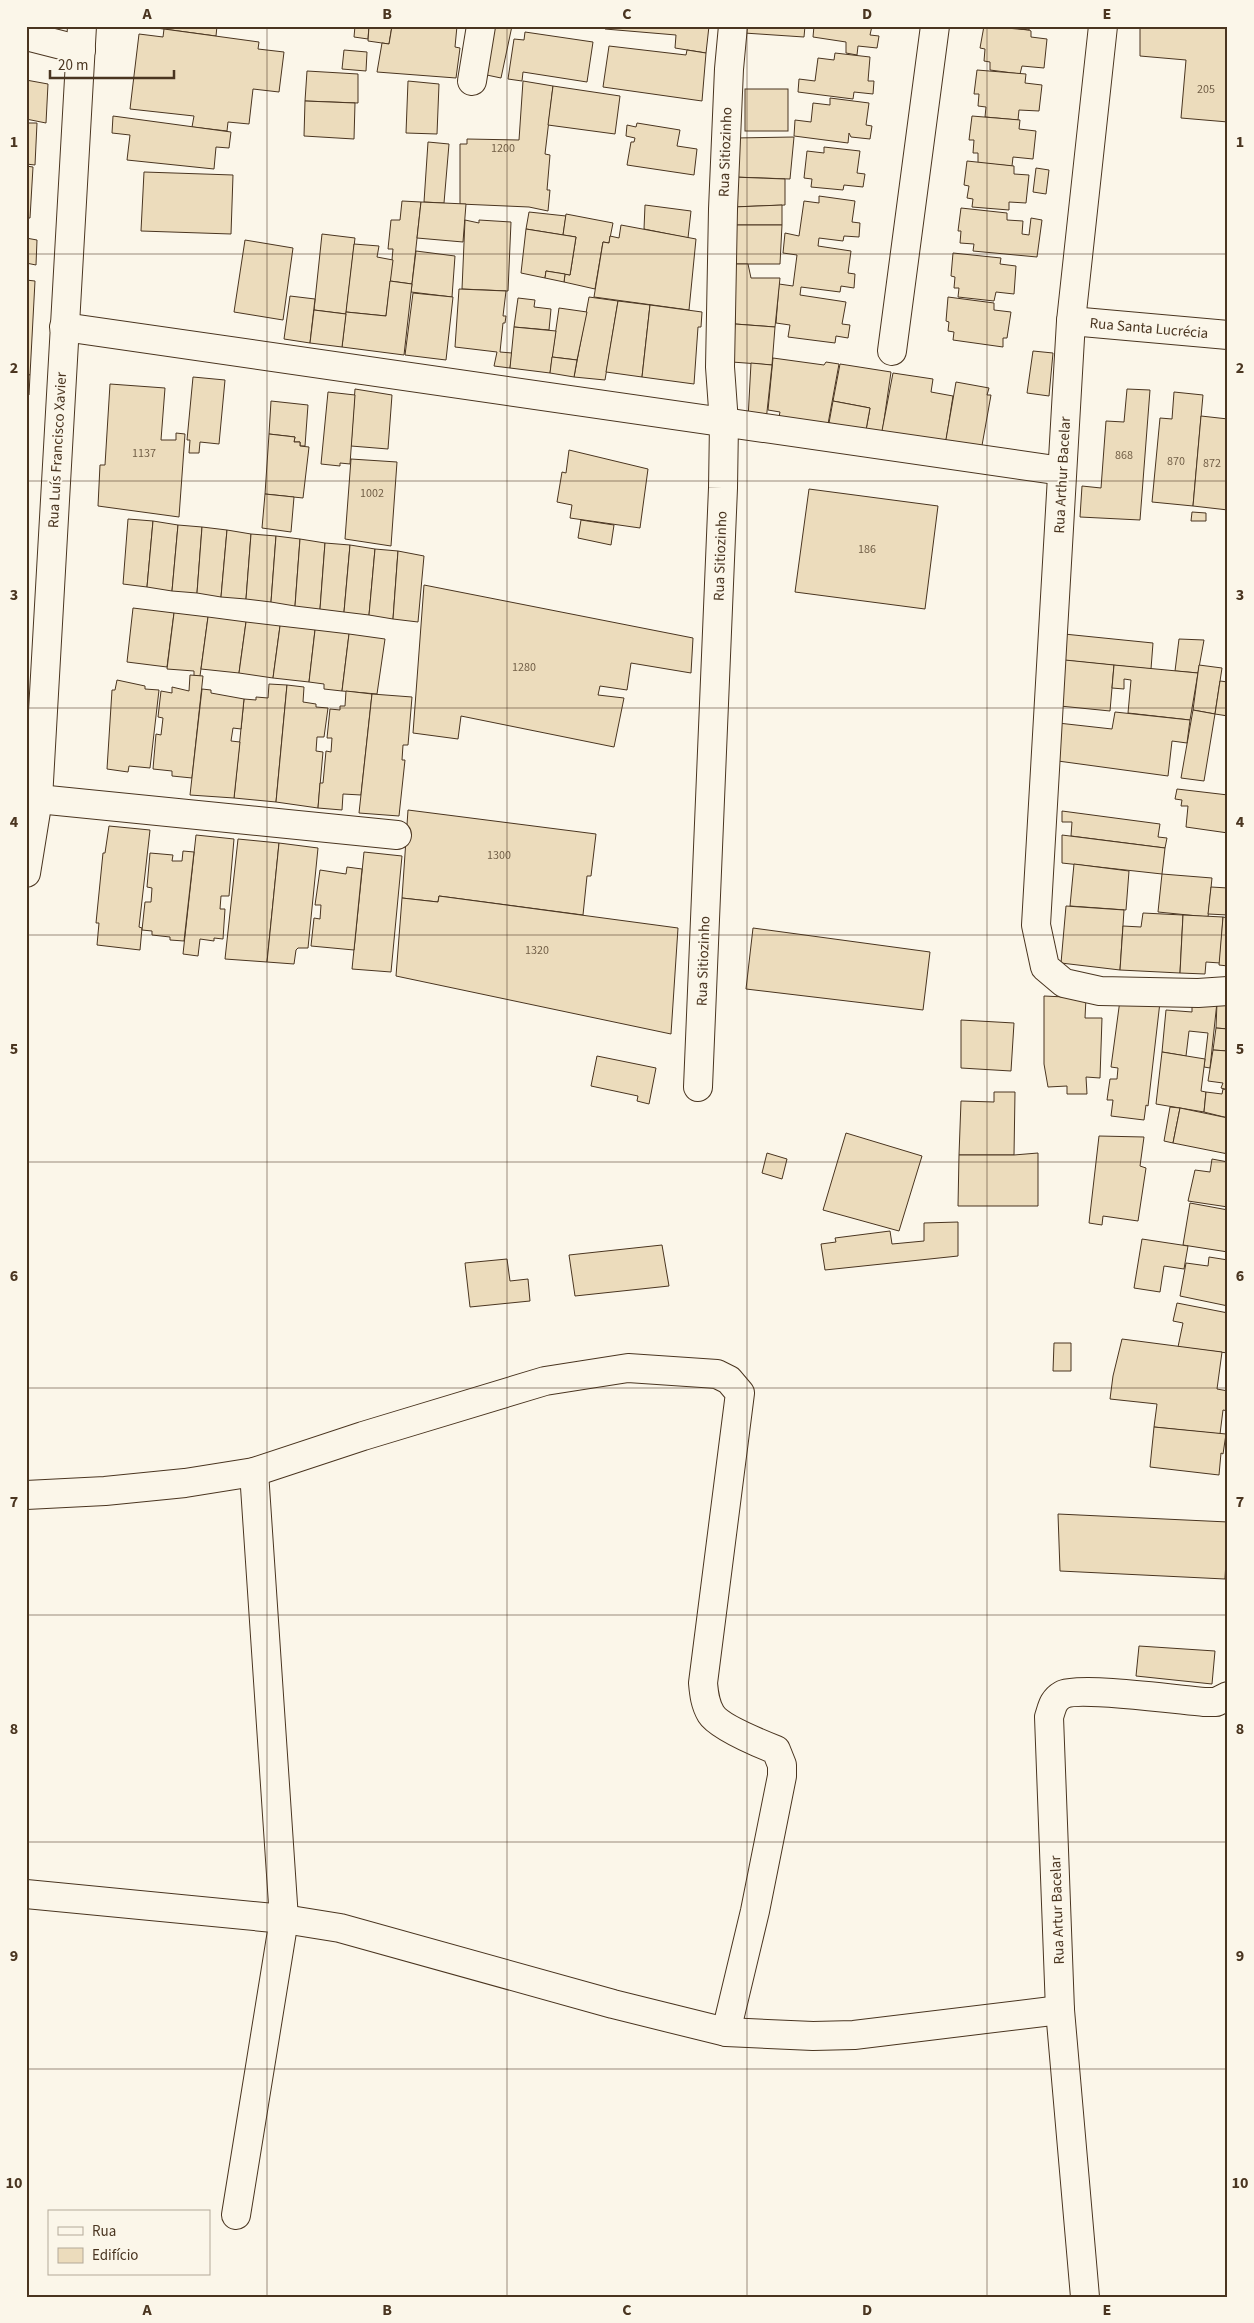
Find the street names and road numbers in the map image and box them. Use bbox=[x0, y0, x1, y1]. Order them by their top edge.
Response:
street label: Rua Sitiozinho bbox=[713, 107, 738, 198]
street label: Rua Santa Lucrécia bbox=[1089, 313, 1209, 344]
street label: Rua Luís Francisco Xavier bbox=[43, 371, 72, 529]
street label: Rua Arthur Bacelar bbox=[1049, 415, 1076, 534]
street label: Rua Sitiozinho bbox=[708, 511, 733, 602]
street label: Rua Sitiozinho bbox=[691, 916, 716, 1007]
street label: Rua Artur Bacelar bbox=[1045, 1854, 1070, 1965]

